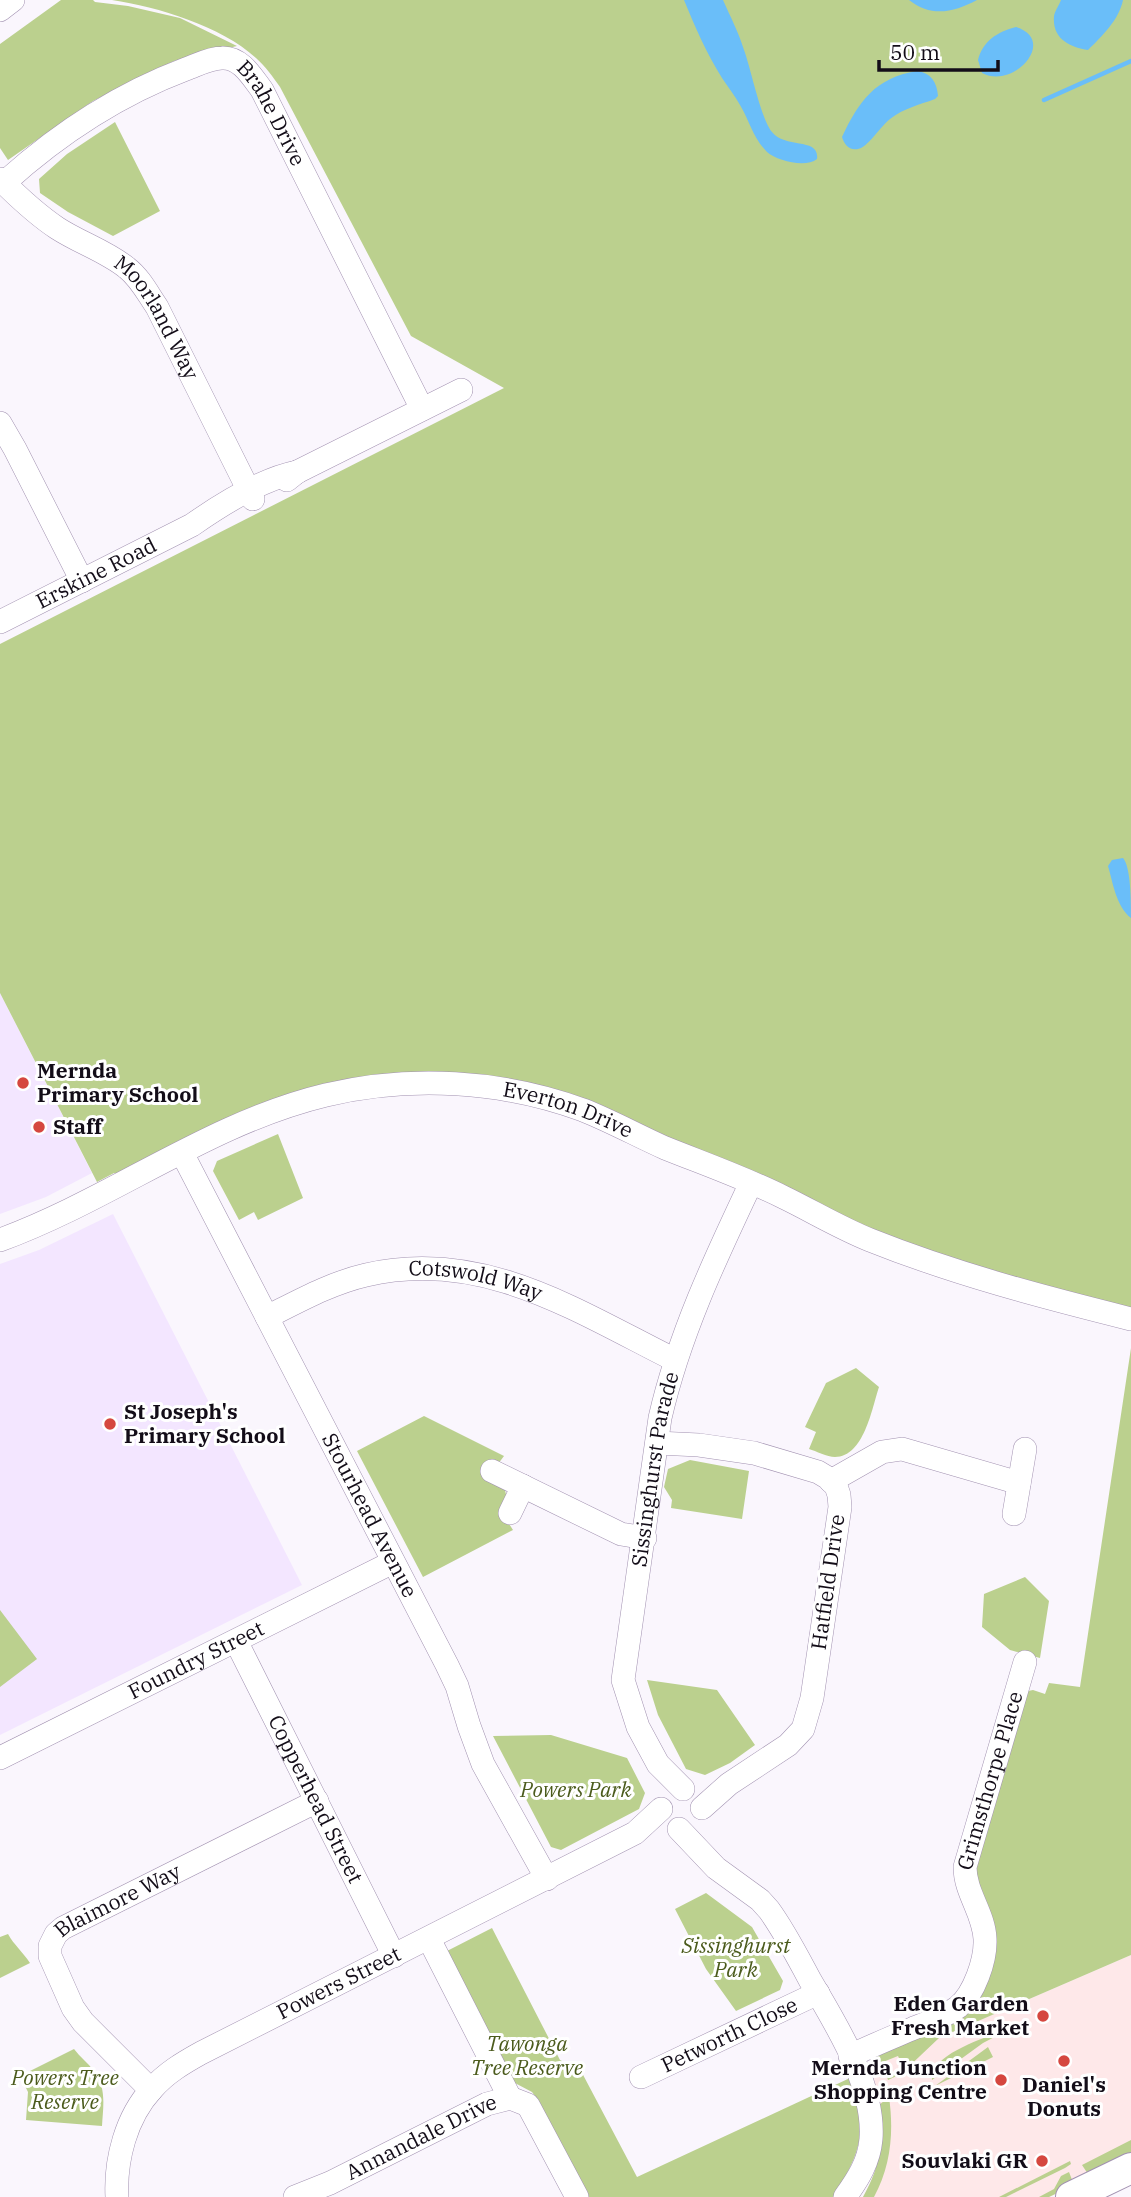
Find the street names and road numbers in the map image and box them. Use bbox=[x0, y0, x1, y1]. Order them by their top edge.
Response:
street label: Brahe Drive bbox=[231, 53, 313, 170]
street label: Moorland Way bbox=[109, 248, 206, 385]
street label: Erskine Road bbox=[31, 530, 161, 615]
street label: Everton Drive bbox=[501, 1074, 638, 1144]
street label: Cotswold Way bbox=[408, 1253, 548, 1307]
street label: Sissinghurst Parade bbox=[624, 1368, 685, 1569]
street label: Stourhead Avenue bbox=[316, 1428, 425, 1602]
street label: Hatfield Drive bbox=[804, 1512, 850, 1651]
street label: Foundry Street bbox=[123, 1614, 268, 1705]
street label: Grimsthorpe Place bbox=[950, 1688, 1029, 1873]
street label: Copperhead Street bbox=[262, 1710, 370, 1888]
street label: Blaimore Way bbox=[48, 1856, 186, 1943]
street label: Powers Street bbox=[272, 1939, 405, 2025]
street label: Petworth Close bbox=[656, 1990, 802, 2078]
street label: Annandale Drive bbox=[341, 2087, 499, 2186]

